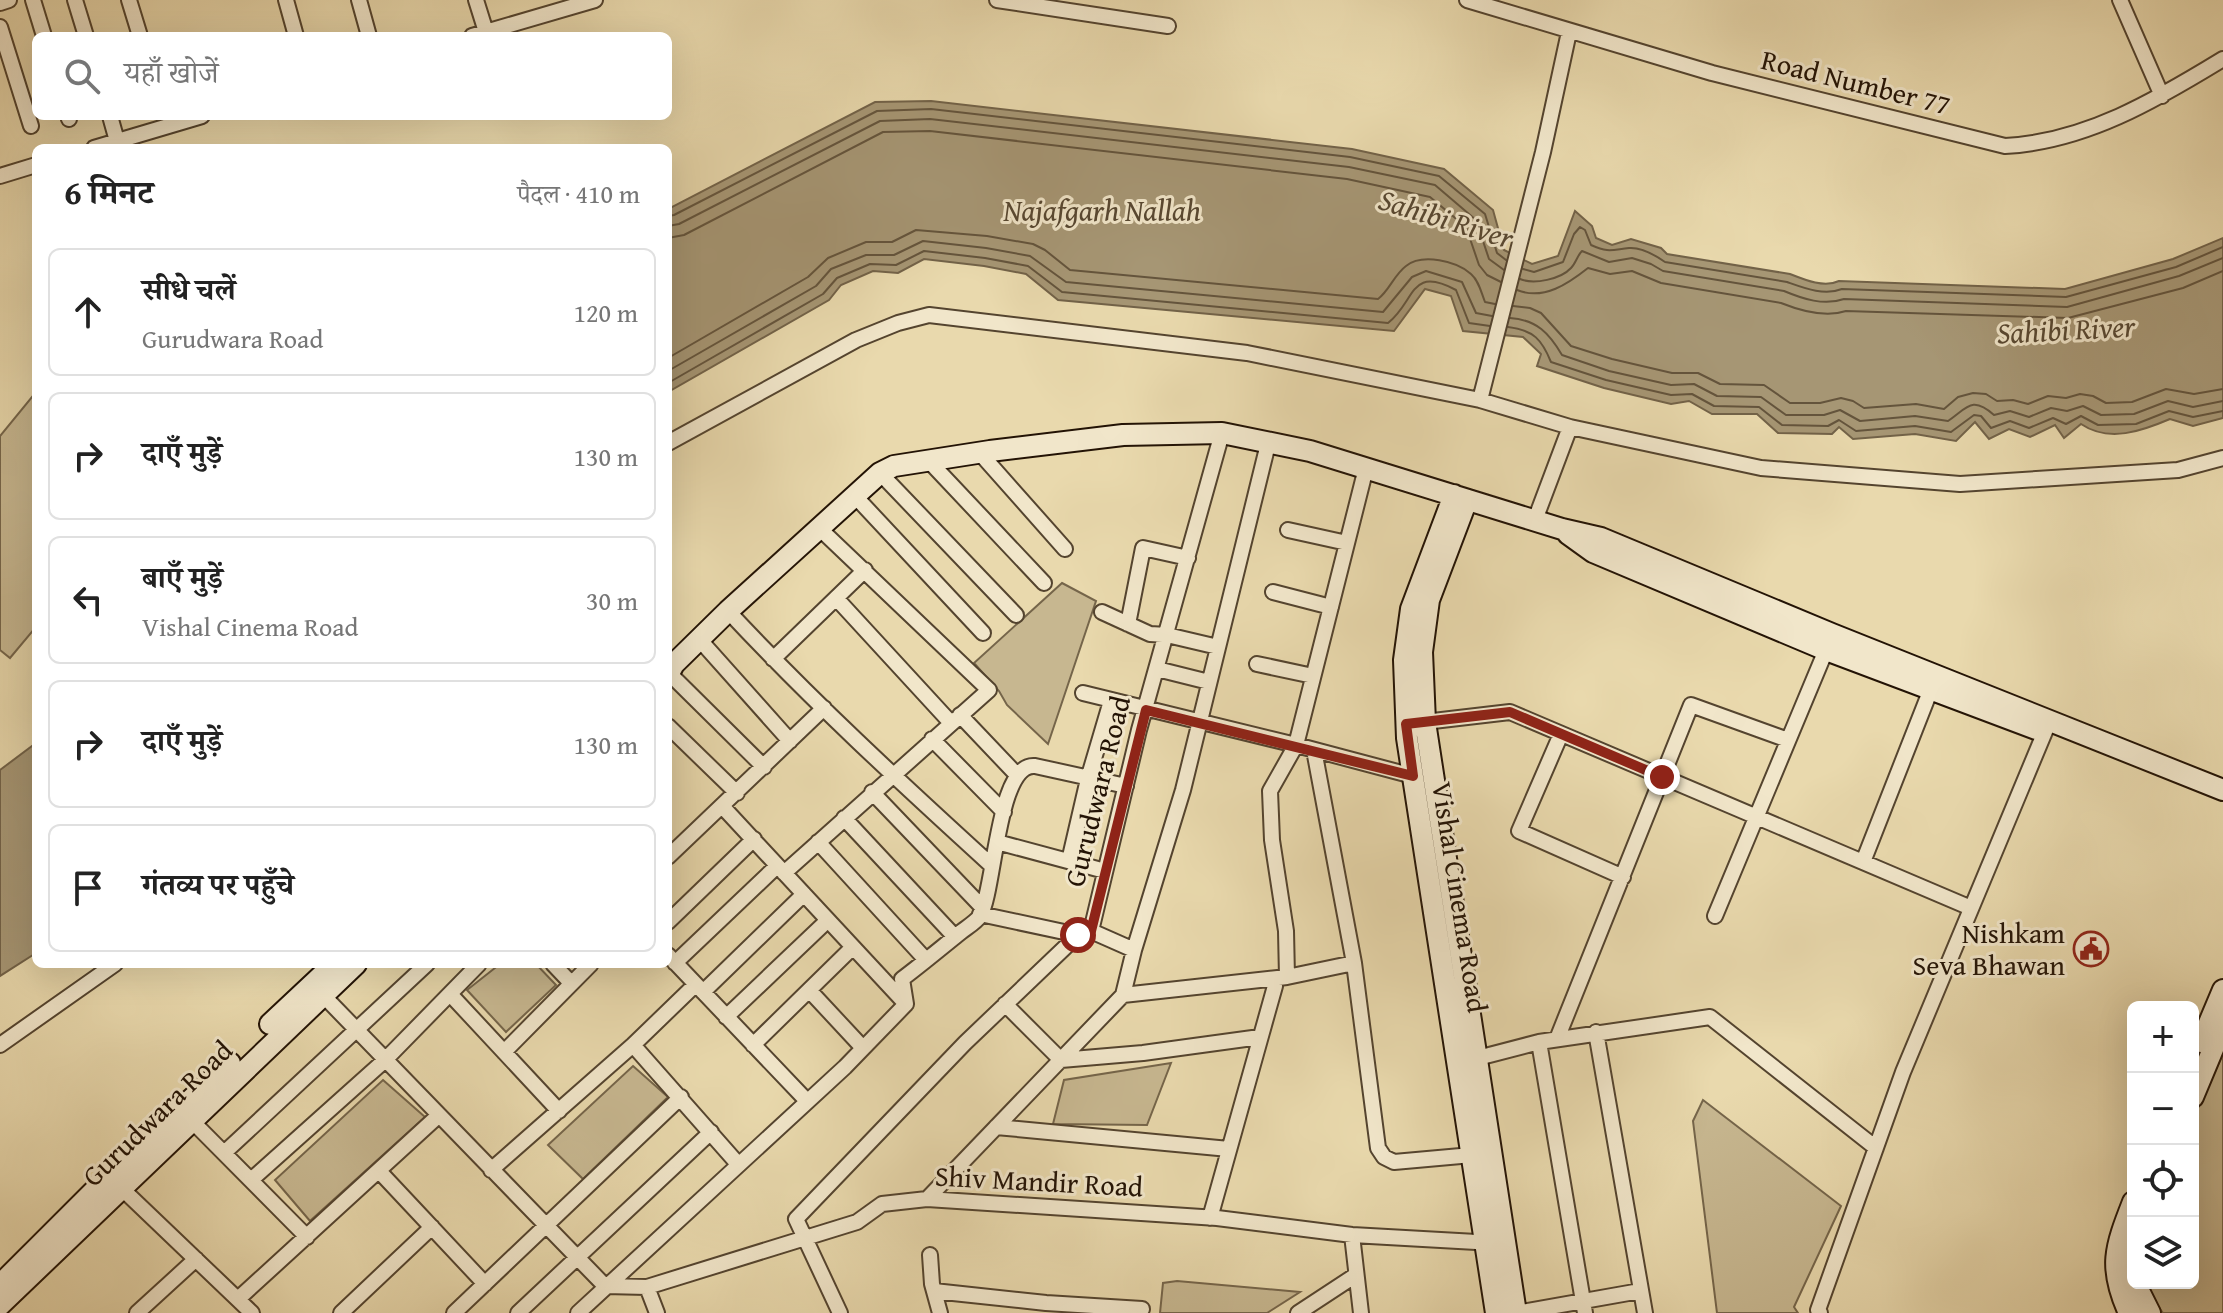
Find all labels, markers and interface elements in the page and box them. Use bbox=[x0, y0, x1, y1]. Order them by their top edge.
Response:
search box bbox=[32, 32, 672, 120]
street label: Road Number 77 bbox=[1757, 38, 1955, 125]
text: यहाँ खोजें bbox=[124, 50, 218, 94]
icon: search bbox=[60, 54, 104, 98]
text: 6 मिनट bbox=[64, 167, 154, 216]
text: पैदल · 410 m bbox=[517, 174, 640, 213]
water label: Sahibi River bbox=[1374, 177, 1520, 260]
water label: Najafgarh Nallah bbox=[1002, 188, 1201, 232]
text: सीधे चलें bbox=[142, 267, 236, 311]
icon: ahead bbox=[66, 290, 110, 334]
text: 120 m bbox=[573, 293, 638, 332]
water label: Sahibi River bbox=[1996, 303, 2137, 355]
text: Gurudwara Road bbox=[142, 319, 323, 358]
text: दाएँ मुड़ें bbox=[142, 430, 222, 474]
icon: right bbox=[66, 434, 110, 478]
text: 130 m bbox=[573, 437, 638, 476]
text: बाएँ मुड़ें bbox=[142, 555, 223, 599]
icon: left bbox=[66, 578, 110, 622]
text: 30 m bbox=[586, 581, 638, 620]
text: Vishal Cinema Road bbox=[142, 607, 358, 646]
street label: Gurudwara Road bbox=[1053, 691, 1140, 891]
text: दाएँ मुड़ें bbox=[142, 718, 222, 762]
icon: right bbox=[66, 722, 110, 766]
text: 130 m bbox=[573, 725, 638, 764]
route end bbox=[1644, 759, 1680, 795]
street label: Vishal Cinema Road bbox=[1422, 779, 1499, 1015]
text: गंतव्य पर पहुँचे bbox=[142, 862, 294, 906]
icon: arrive bbox=[66, 866, 110, 910]
place label: Nishkam Seva Bhawan bbox=[1913, 912, 2065, 985]
route start bbox=[1060, 917, 1096, 953]
public building icon: Nishkam Seva Bhawan bbox=[2072, 930, 2110, 968]
map controls bbox=[2127, 1001, 2199, 1289]
button: + bbox=[2127, 1001, 2199, 1073]
street label: Gurudwara Road bbox=[72, 1030, 241, 1195]
button: − bbox=[2127, 1073, 2199, 1145]
button: locate bbox=[2127, 1145, 2199, 1217]
street label: Shiv Mandir Road bbox=[934, 1155, 1144, 1206]
button: layers bbox=[2127, 1217, 2199, 1289]

